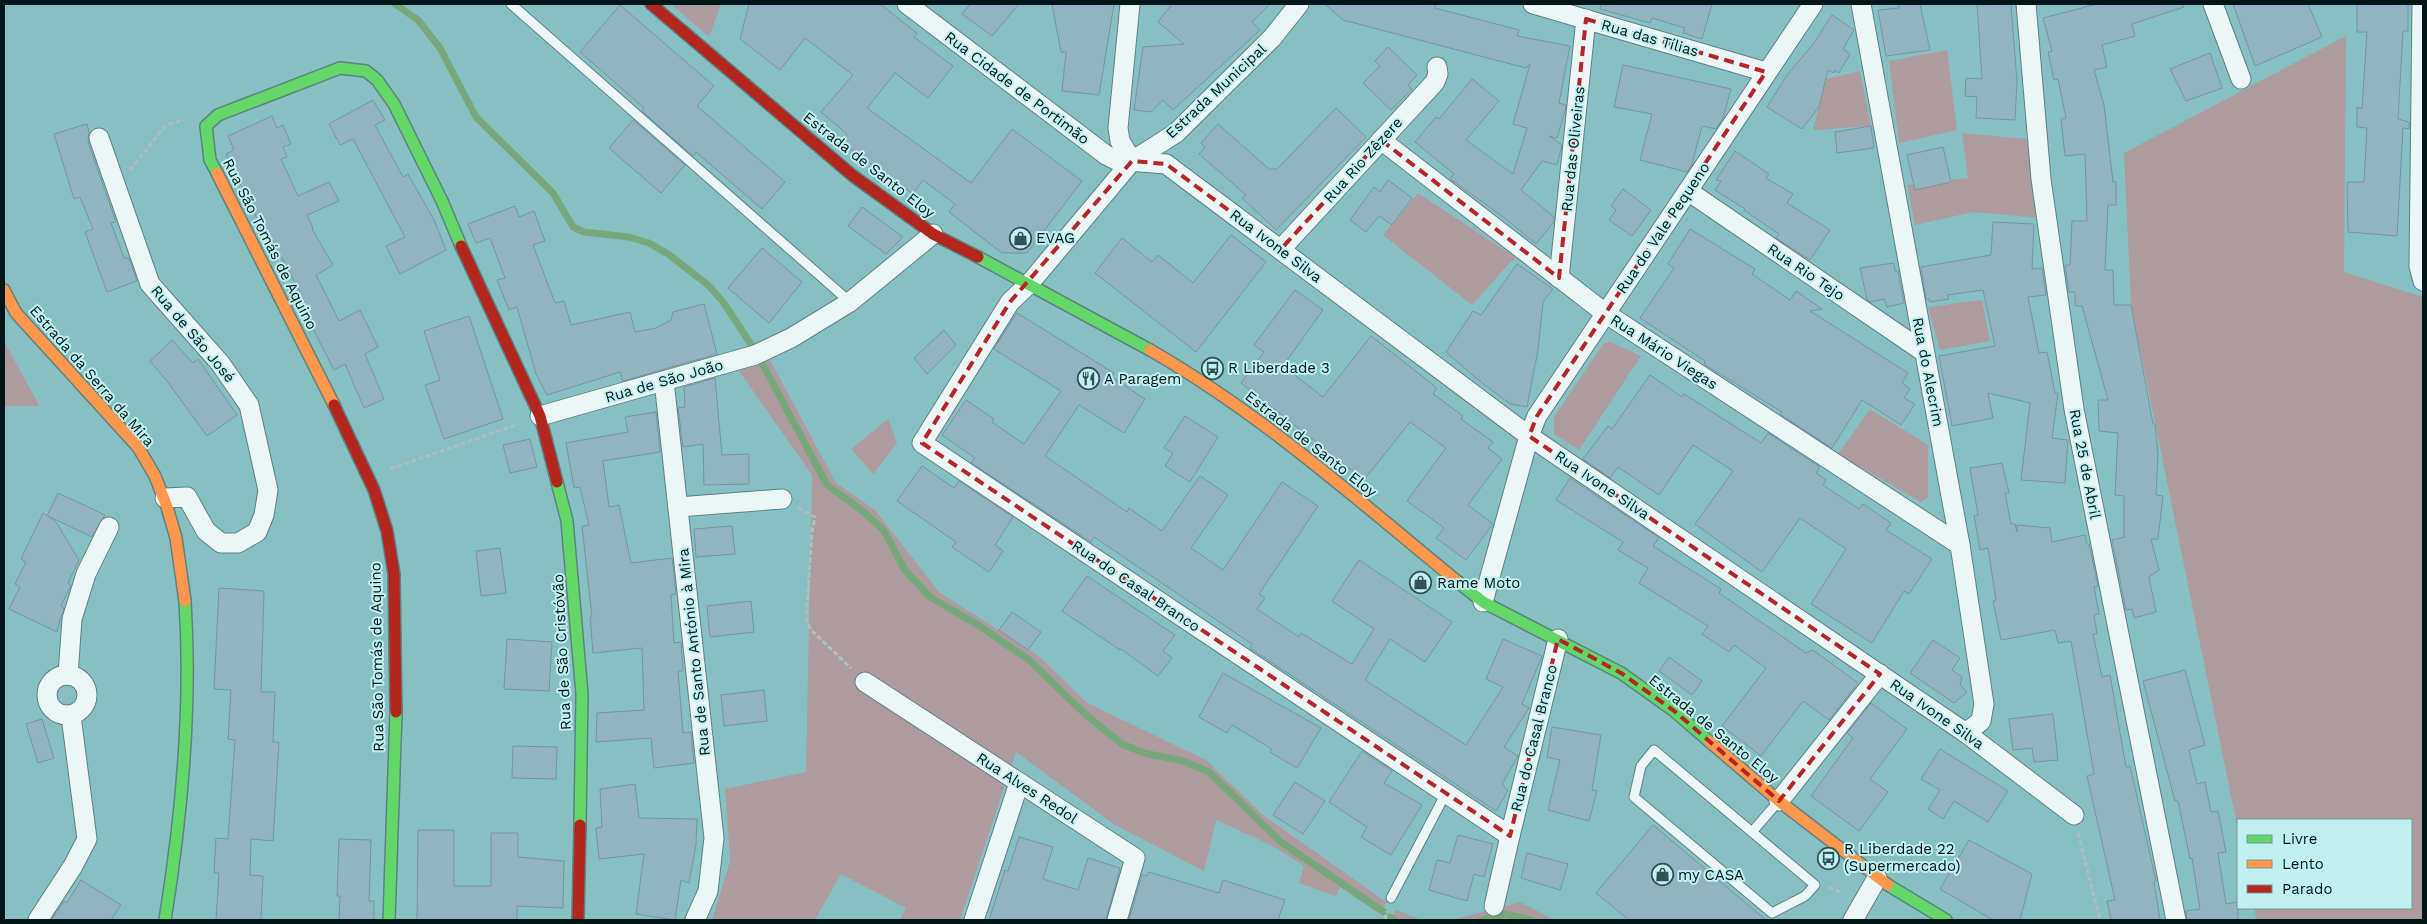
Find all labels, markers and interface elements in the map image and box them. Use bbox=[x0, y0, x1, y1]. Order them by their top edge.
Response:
street label: Rua das Tílias bbox=[1599, 16, 1701, 61]
street label: Rua Cidade de Portimão bbox=[941, 28, 1093, 148]
street label: Estrada Municipal bbox=[1162, 39, 1270, 142]
street label: Rua das Oliveiras bbox=[1557, 85, 1589, 212]
street label: Estrada de Santo Eloy bbox=[800, 108, 939, 222]
street label: Rua Rio Zêzere bbox=[1320, 113, 1406, 207]
street label: Rua São Tomás de Aquino bbox=[219, 155, 321, 333]
street label: Rua do Vale Pequeno bbox=[1612, 159, 1714, 297]
street label: Rua Ivone Silva bbox=[1226, 206, 1326, 287]
shop icon: EVAG bbox=[1008, 226, 1032, 250]
place label: EVAG bbox=[1036, 229, 1075, 247]
street label: Rua Rio Tejo bbox=[1764, 240, 1848, 304]
street label: Rua de São José bbox=[147, 282, 239, 386]
street label: Estrada da Serra da Mira bbox=[26, 302, 158, 451]
street label: Rua Mário Viegas bbox=[1607, 311, 1721, 393]
street label: Rua do Alecrim bbox=[1909, 316, 1947, 428]
street label: Rua de São João bbox=[603, 356, 725, 406]
bus stop icon: R Liberdade 3 bbox=[1200, 356, 1224, 380]
place label: R Liberdade 3 bbox=[1228, 359, 1330, 377]
restaurant icon: A Paragem bbox=[1076, 367, 1100, 391]
place label: A Paragem bbox=[1104, 370, 1181, 388]
street label: Estrada de Santo Eloy bbox=[1242, 387, 1381, 501]
street label: Rua 25 de Abril bbox=[2066, 408, 2105, 521]
street label: Rua Ivone Silva bbox=[1551, 447, 1653, 524]
street label: Rua do Casal Branco bbox=[1068, 536, 1204, 636]
street label: Rua de Santo António à Mira bbox=[674, 547, 714, 757]
street label: Rua São Tomás de Aquino bbox=[366, 562, 388, 752]
shop icon: Rame Moto bbox=[1409, 571, 1433, 595]
street label: Rua de São Cristóvão bbox=[549, 574, 575, 730]
place label: Rame Moto bbox=[1437, 574, 1520, 592]
street label: Rua do Casal Branco bbox=[1507, 663, 1561, 813]
street label: Estrada de Santo Eloy bbox=[1645, 671, 1783, 787]
street label: Rua Ivone Silva bbox=[1887, 675, 1988, 753]
street label: Rua Alves Redol bbox=[973, 749, 1081, 828]
legend bbox=[2237, 819, 2412, 909]
text: Livre bbox=[2282, 830, 2317, 848]
place label: R Liberdade 22 (Supermercado) bbox=[1844, 840, 1960, 875]
bus stop icon: R Liberdade 22 (Supermercado) bbox=[1816, 846, 1840, 870]
text: Lento bbox=[2282, 855, 2324, 873]
shop icon: my CASA bbox=[1650, 863, 1674, 887]
place label: my CASA bbox=[1678, 866, 1744, 884]
text: Parado bbox=[2282, 880, 2332, 898]

